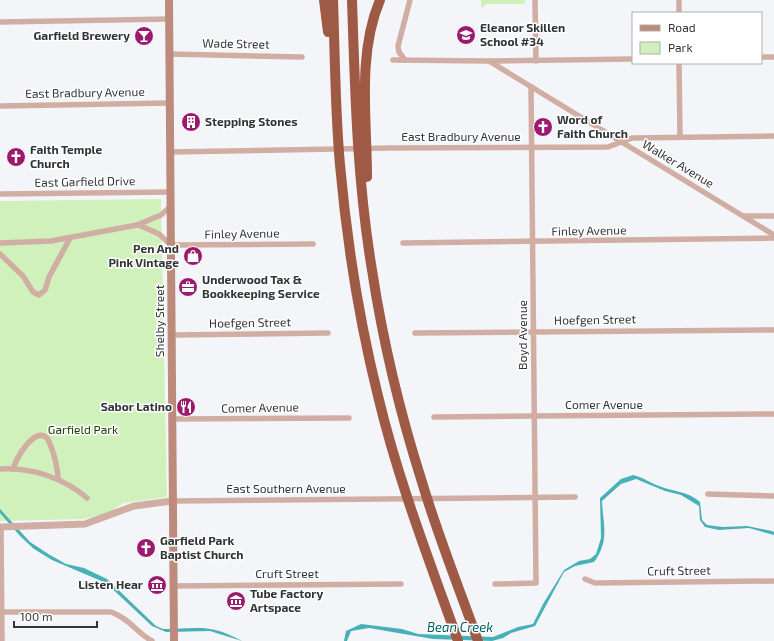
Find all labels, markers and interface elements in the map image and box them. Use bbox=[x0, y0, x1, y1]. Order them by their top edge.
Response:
legend bbox=[632, 12, 762, 64]
place label: Eleanor Skillen School #34 bbox=[480, 20, 565, 48]
text: Road bbox=[668, 20, 696, 34]
school or university icon: Eleanor Skillen School #34 bbox=[455, 24, 477, 46]
bar icon: Garfield Brewery bbox=[133, 25, 155, 47]
place label: Garfield Brewery bbox=[34, 28, 130, 43]
street label: Wade Street bbox=[202, 35, 270, 51]
text: Park bbox=[668, 40, 693, 54]
street label: East Bradbury Avenue bbox=[25, 84, 145, 100]
building icon: Stepping Stones bbox=[180, 111, 202, 133]
place label: Word of Faith Church bbox=[557, 112, 628, 140]
place label: Stepping Stones bbox=[205, 114, 298, 128]
church icon: Word of Faith Church bbox=[532, 116, 554, 138]
street label: East Bradbury Avenue bbox=[401, 129, 521, 143]
street label: Walker Avenue bbox=[640, 136, 717, 190]
place label: Faith Temple Church bbox=[30, 142, 103, 170]
church icon: Faith Temple Church bbox=[5, 146, 27, 168]
street label: East Garfield Drive bbox=[34, 173, 136, 189]
street label: Finley Avenue bbox=[551, 222, 627, 238]
street label: Finley Avenue bbox=[204, 225, 280, 241]
place label: Pen And Pink Vintage bbox=[108, 241, 179, 269]
shop icon: Pen And Pink Vintage bbox=[182, 245, 204, 267]
place label: Underwood Tax & Bookkeeping Service bbox=[202, 272, 320, 300]
office icon: Underwood Tax & Bookkeeping Service bbox=[177, 276, 199, 298]
street label: Shelby Street bbox=[152, 284, 166, 357]
street label: Boyd Avenue bbox=[515, 300, 529, 370]
street label: Hoefgen Street bbox=[554, 311, 636, 327]
street label: Hoefgen Street bbox=[209, 314, 291, 330]
restaurant icon: Sabor Latino bbox=[175, 396, 197, 418]
street label: Comer Avenue bbox=[565, 397, 643, 411]
place label: Sabor Latino bbox=[101, 399, 172, 413]
street label: Comer Avenue bbox=[221, 399, 299, 415]
park label: Garfield Park bbox=[48, 422, 118, 436]
street label: East Southern Avenue bbox=[226, 481, 346, 495]
place label: Garfield Park Baptist Church bbox=[160, 533, 244, 561]
church icon: Garfield Park Baptist Church bbox=[135, 537, 157, 559]
street label: Cruft Street bbox=[647, 562, 711, 578]
street label: Cruft Street bbox=[255, 566, 319, 580]
museum icon: Listen Hear bbox=[146, 574, 168, 596]
place label: Listen Hear bbox=[78, 577, 143, 591]
place label: Tube Factory Artspace bbox=[250, 586, 323, 614]
museum icon: Tube Factory Artspace bbox=[225, 590, 247, 612]
scale bar bbox=[14, 603, 97, 629]
text: 100 m bbox=[20, 609, 52, 623]
water label: Bean Creek bbox=[427, 619, 493, 635]

